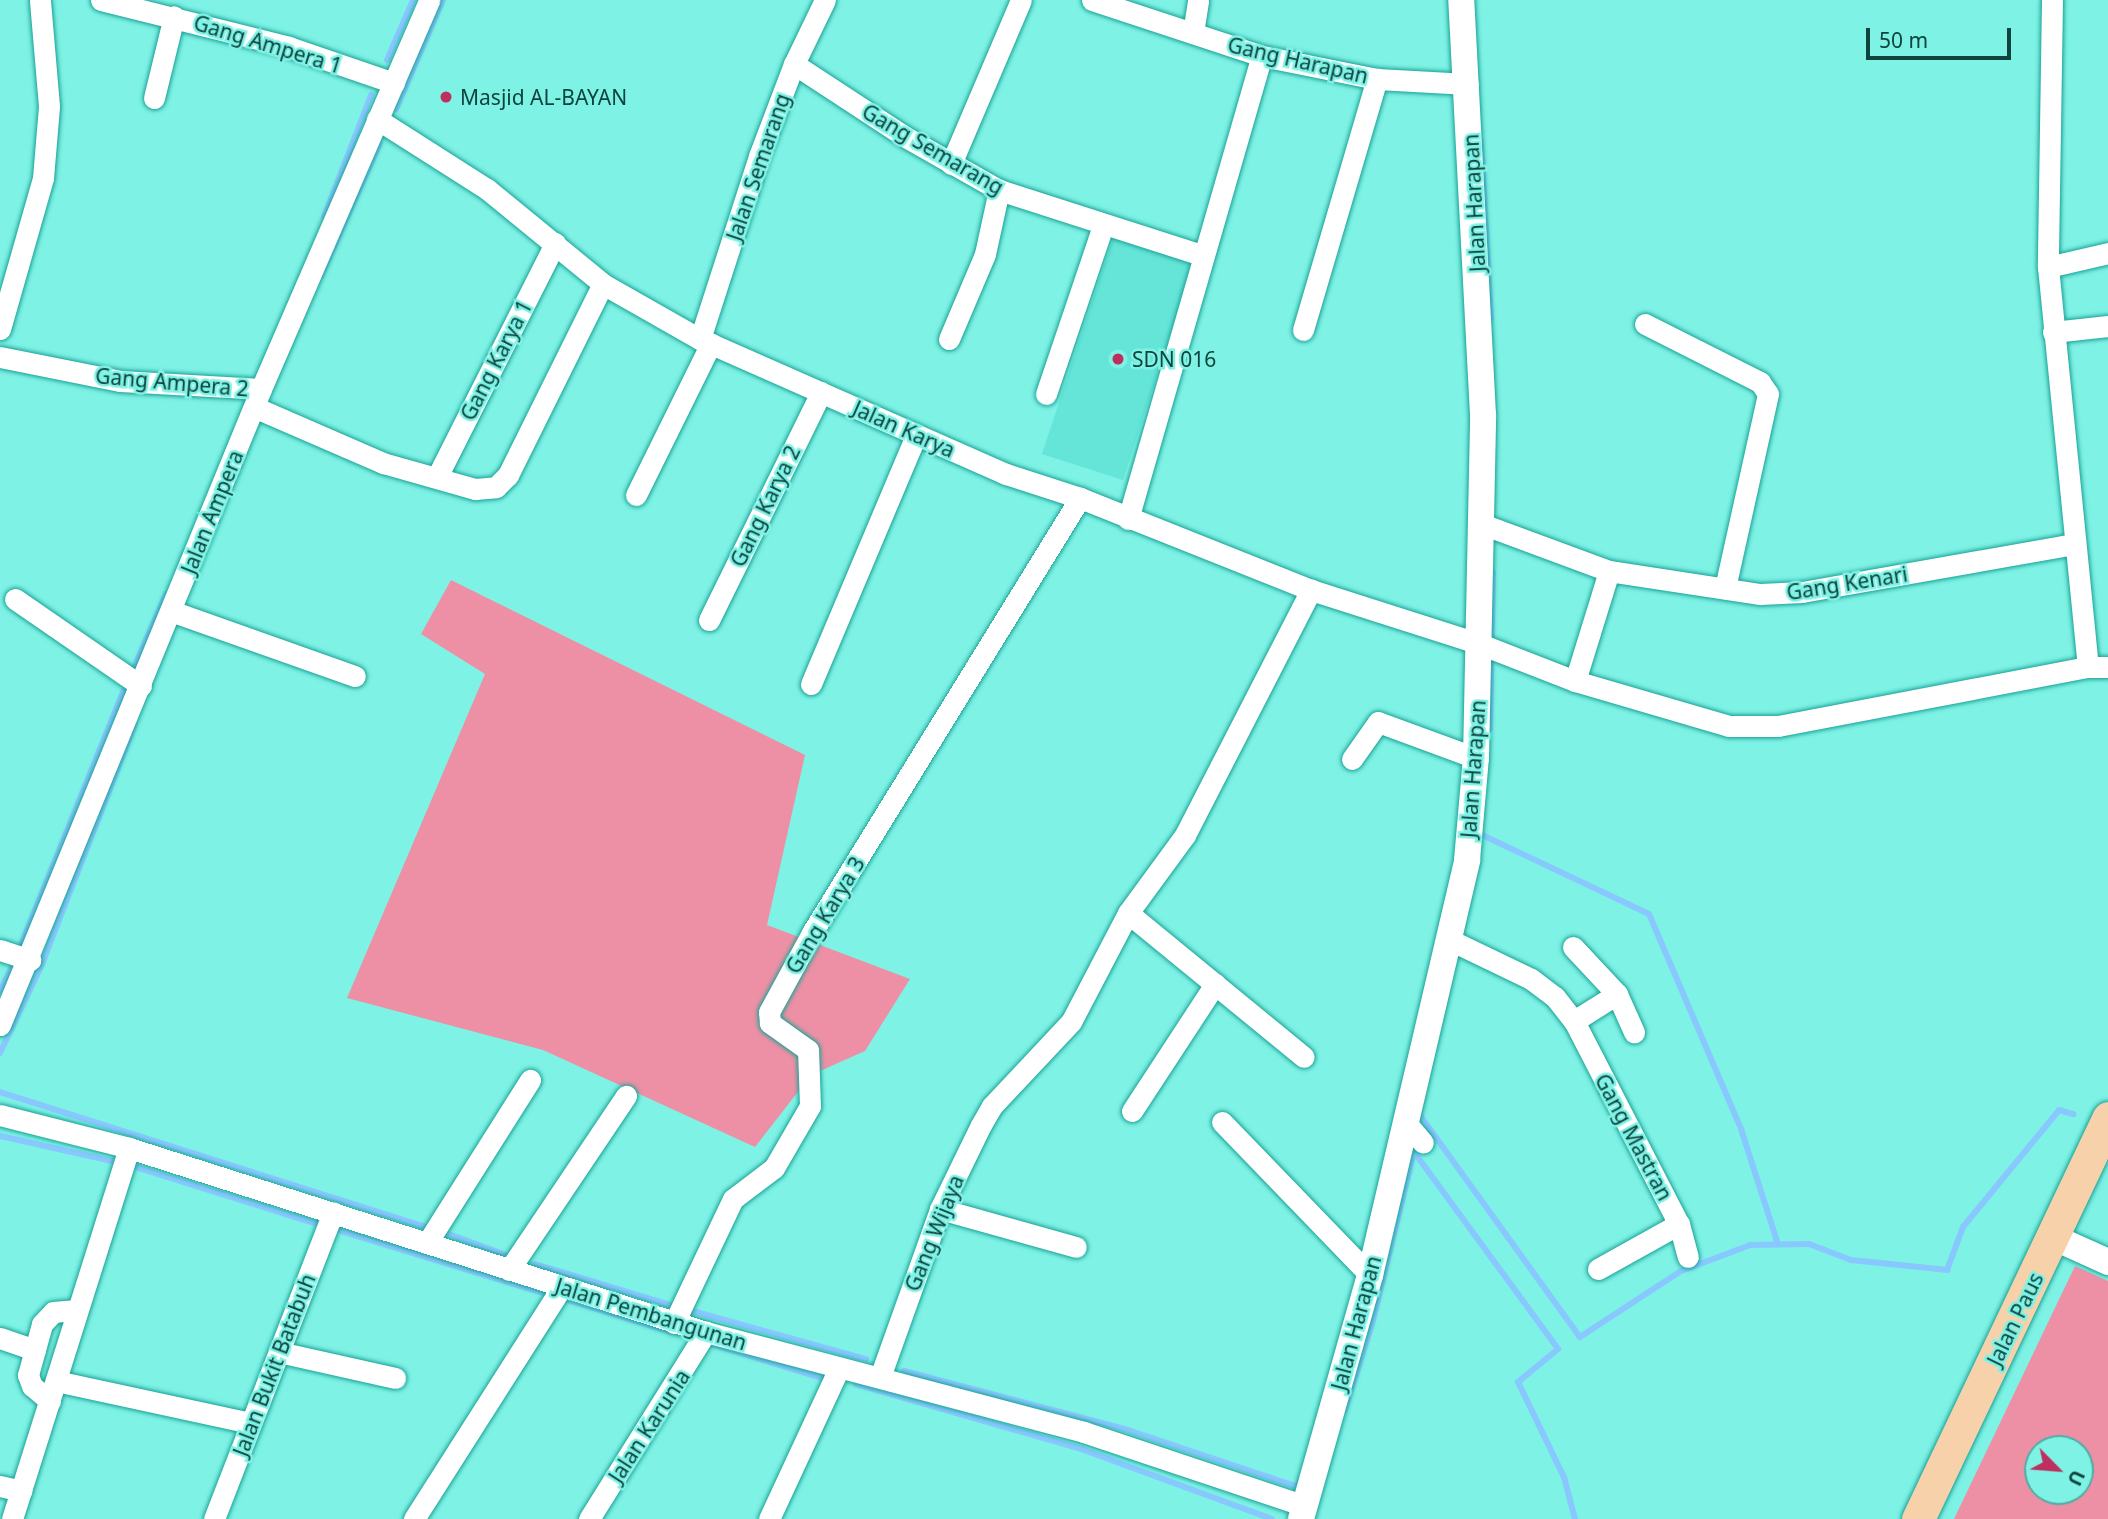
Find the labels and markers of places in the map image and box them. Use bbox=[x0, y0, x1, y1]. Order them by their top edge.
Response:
place label: Masjid AL-BAYAN bbox=[460, 84, 627, 110]
marker: Masjid AL-BAYAN bbox=[438, 89, 454, 105]
place label: SDN 016 bbox=[1132, 346, 1216, 372]
marker: SDN 016 bbox=[1110, 351, 1126, 367]

